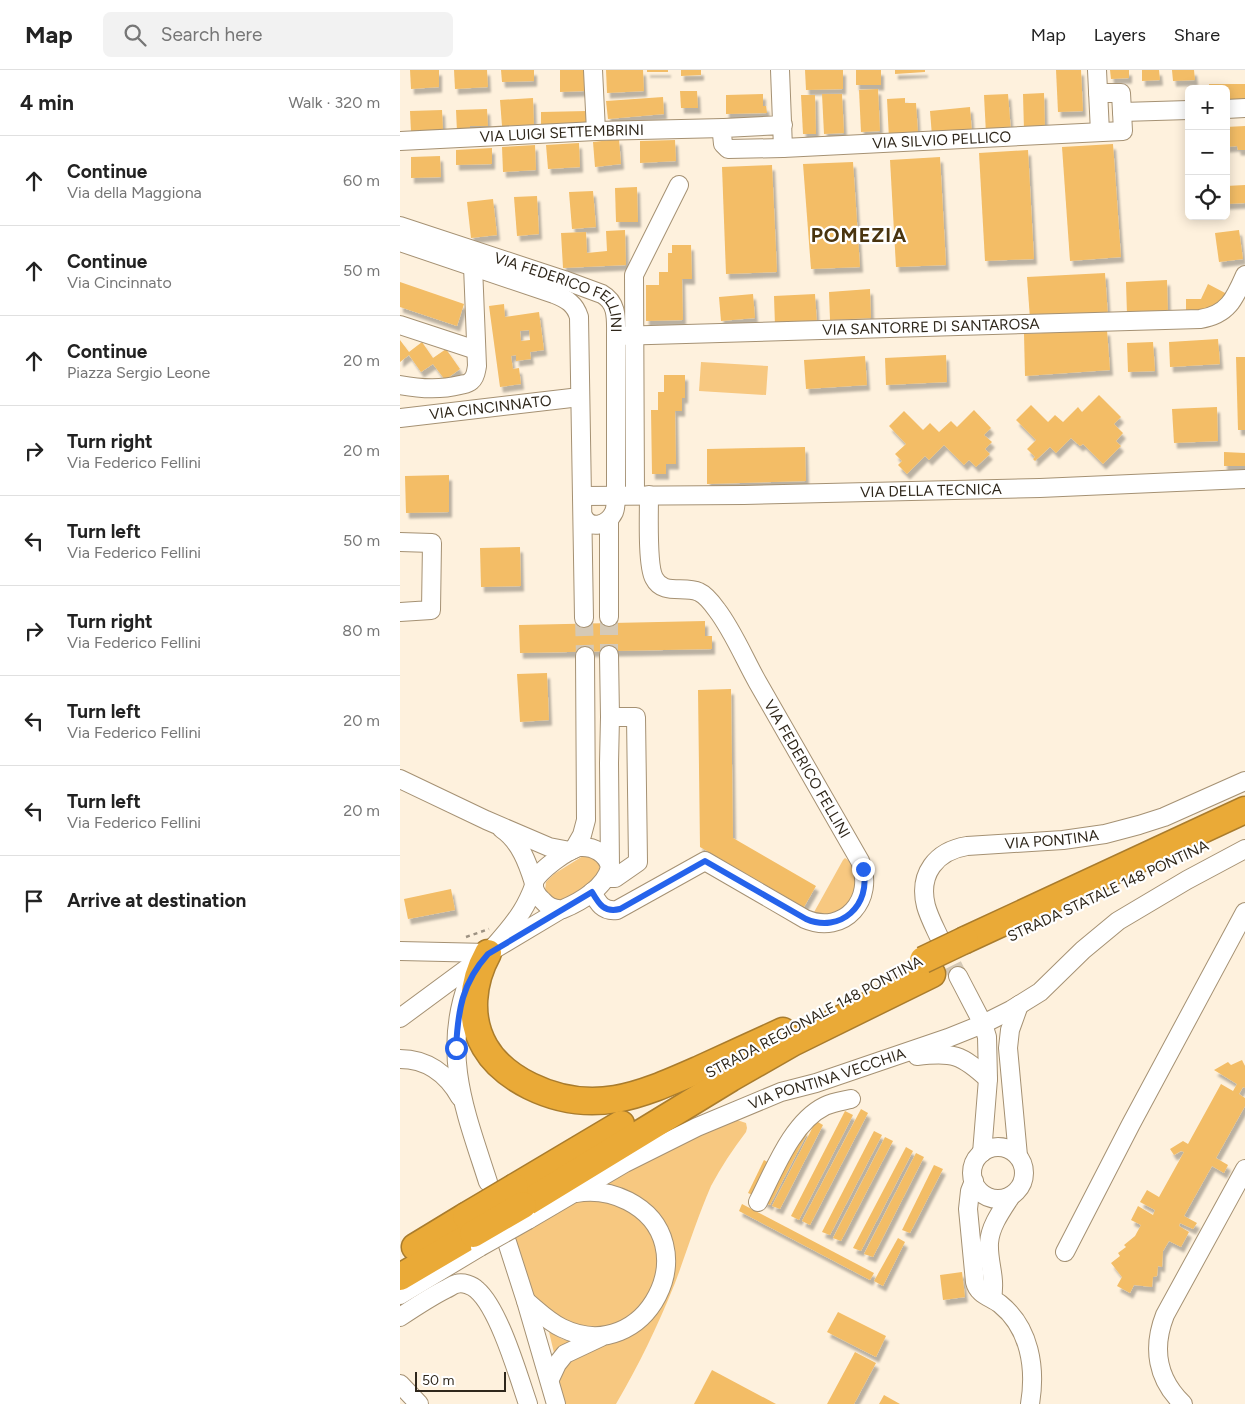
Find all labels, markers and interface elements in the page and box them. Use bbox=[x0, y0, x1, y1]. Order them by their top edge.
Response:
search box bbox=[103, 12, 453, 57]
text: Map bbox=[25, 20, 73, 49]
icon: search bbox=[121, 21, 149, 49]
text: Search here bbox=[161, 23, 262, 46]
text: Map bbox=[1031, 24, 1066, 46]
text: Layers bbox=[1094, 24, 1146, 46]
text: Share bbox=[1174, 24, 1220, 46]
map controls bbox=[1185, 85, 1230, 220]
button: + bbox=[1185, 85, 1230, 130]
text: 4 min bbox=[20, 90, 74, 115]
text: Walk · 320 m bbox=[288, 93, 380, 112]
street label: VIA LUIGI SETTEMBRINI bbox=[479, 121, 644, 146]
street label: VIA SILVIO PELLICO bbox=[872, 128, 1012, 153]
button: − bbox=[1185, 130, 1230, 175]
text: Continue bbox=[67, 160, 147, 183]
icon: ahead bbox=[20, 167, 48, 195]
text: 60 m bbox=[343, 171, 380, 190]
button: locate bbox=[1185, 175, 1230, 220]
text: Via della Maggiona bbox=[67, 183, 202, 202]
district label: POMEZIA bbox=[811, 223, 907, 247]
street label: VIA FEDERICO FELLINI bbox=[492, 249, 625, 332]
text: Continue bbox=[67, 250, 147, 273]
icon: ahead bbox=[20, 257, 48, 285]
text: 50 m bbox=[343, 261, 380, 280]
text: Via Cincinnato bbox=[67, 273, 172, 292]
street label: VIA SANTORRE DI SANTAROSA bbox=[822, 315, 1040, 339]
text: Continue bbox=[67, 340, 147, 363]
icon: ahead bbox=[20, 347, 48, 375]
text: 20 m bbox=[343, 351, 380, 370]
text: Piazza Sergio Leone bbox=[67, 363, 210, 382]
street label: VIA CINCINNATO bbox=[428, 391, 552, 424]
text: Turn right bbox=[67, 430, 153, 453]
icon: right bbox=[20, 437, 48, 465]
text: 20 m bbox=[343, 441, 380, 460]
text: Via Federico Fellini bbox=[67, 453, 201, 472]
street label: VIA DELLA TECNICA bbox=[860, 480, 1002, 501]
text: Turn left bbox=[67, 520, 141, 543]
icon: left bbox=[20, 527, 48, 555]
text: 50 m bbox=[343, 531, 380, 550]
text: Via Federico Fellini bbox=[67, 543, 201, 562]
text: Turn right bbox=[67, 610, 153, 633]
icon: right bbox=[20, 617, 48, 645]
text: 80 m bbox=[342, 621, 380, 640]
text: Via Federico Fellini bbox=[67, 633, 201, 652]
street label: VIA FEDERICO FELLINI bbox=[760, 697, 854, 841]
text: Turn left bbox=[67, 700, 141, 723]
icon: left bbox=[20, 707, 48, 735]
text: 20 m bbox=[343, 711, 380, 730]
text: Via Federico Fellini bbox=[67, 723, 201, 742]
text: Turn left bbox=[67, 790, 141, 813]
icon: left bbox=[20, 797, 48, 825]
text: 20 m bbox=[343, 801, 380, 820]
text: Via Federico Fellini bbox=[67, 813, 201, 832]
street label: VIA PONTINA bbox=[1004, 826, 1100, 853]
street label: STRADA STATALE 148 PONTINA bbox=[1005, 836, 1211, 946]
route end bbox=[852, 858, 875, 881]
icon: arrive bbox=[20, 887, 48, 915]
text: Arrive at destination bbox=[67, 889, 246, 912]
street label: STRADA REGIONALE 148 PONTINA bbox=[702, 952, 926, 1082]
route start bbox=[445, 1037, 468, 1060]
street label: VIA PONTINA VECCHIA bbox=[746, 1044, 908, 1114]
scale bar bbox=[415, 1369, 506, 1392]
text: 50 m bbox=[422, 1372, 454, 1389]

